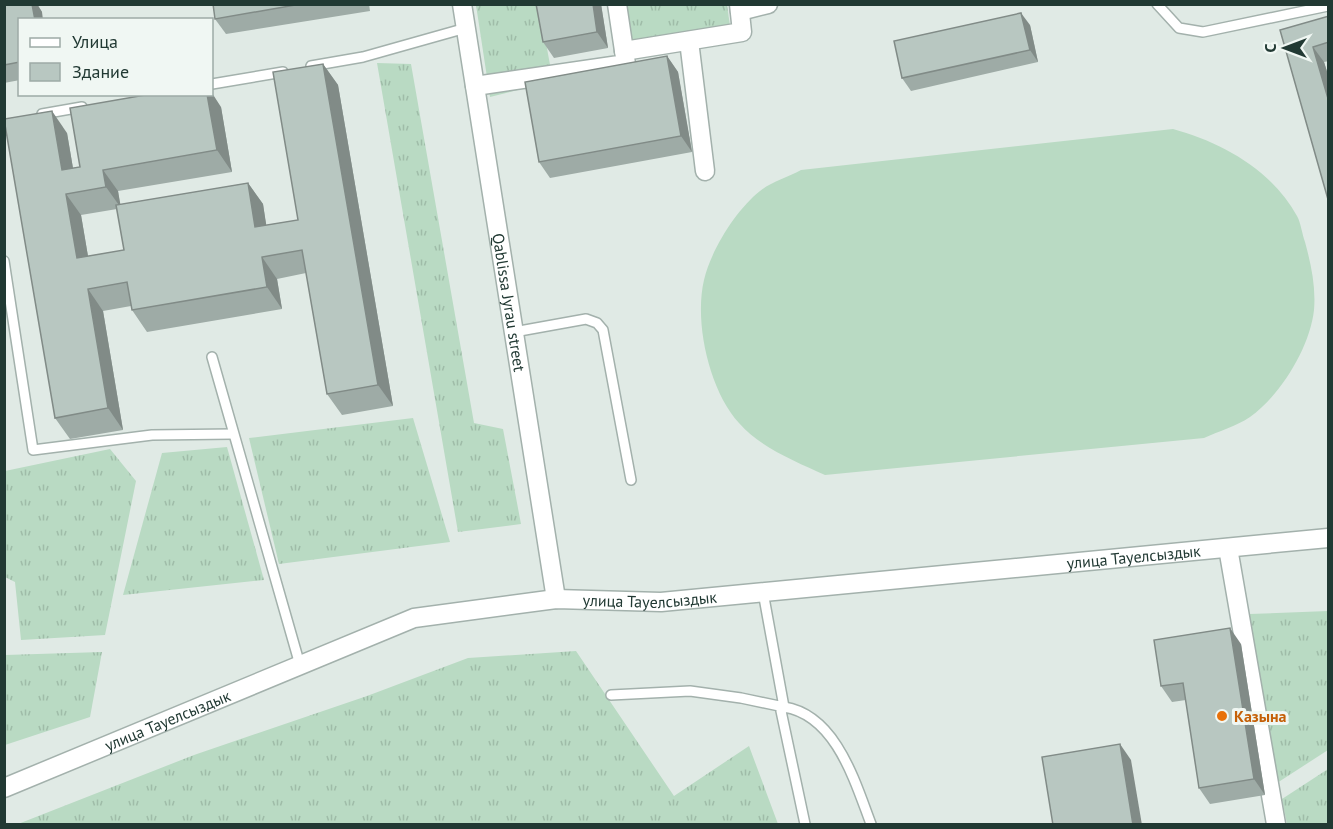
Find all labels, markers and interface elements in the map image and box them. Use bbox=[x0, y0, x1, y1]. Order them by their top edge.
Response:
legend bbox=[18, 18, 213, 96]
north arrow bbox=[1255, 18, 1315, 78]
text: Улица bbox=[72, 30, 118, 53]
text: С bbox=[1260, 43, 1280, 52]
text: Здание bbox=[72, 60, 129, 83]
street label: Qablissa Jyrau street bbox=[488, 232, 530, 373]
street label: улица Тауелсыздык bbox=[1066, 540, 1202, 573]
street label: улица Тауелсыздык bbox=[582, 587, 718, 612]
street label: улица Тауелсыздык bbox=[102, 685, 234, 755]
place label: Казына bbox=[1234, 706, 1287, 726]
marker: Казына bbox=[1215, 709, 1229, 723]

